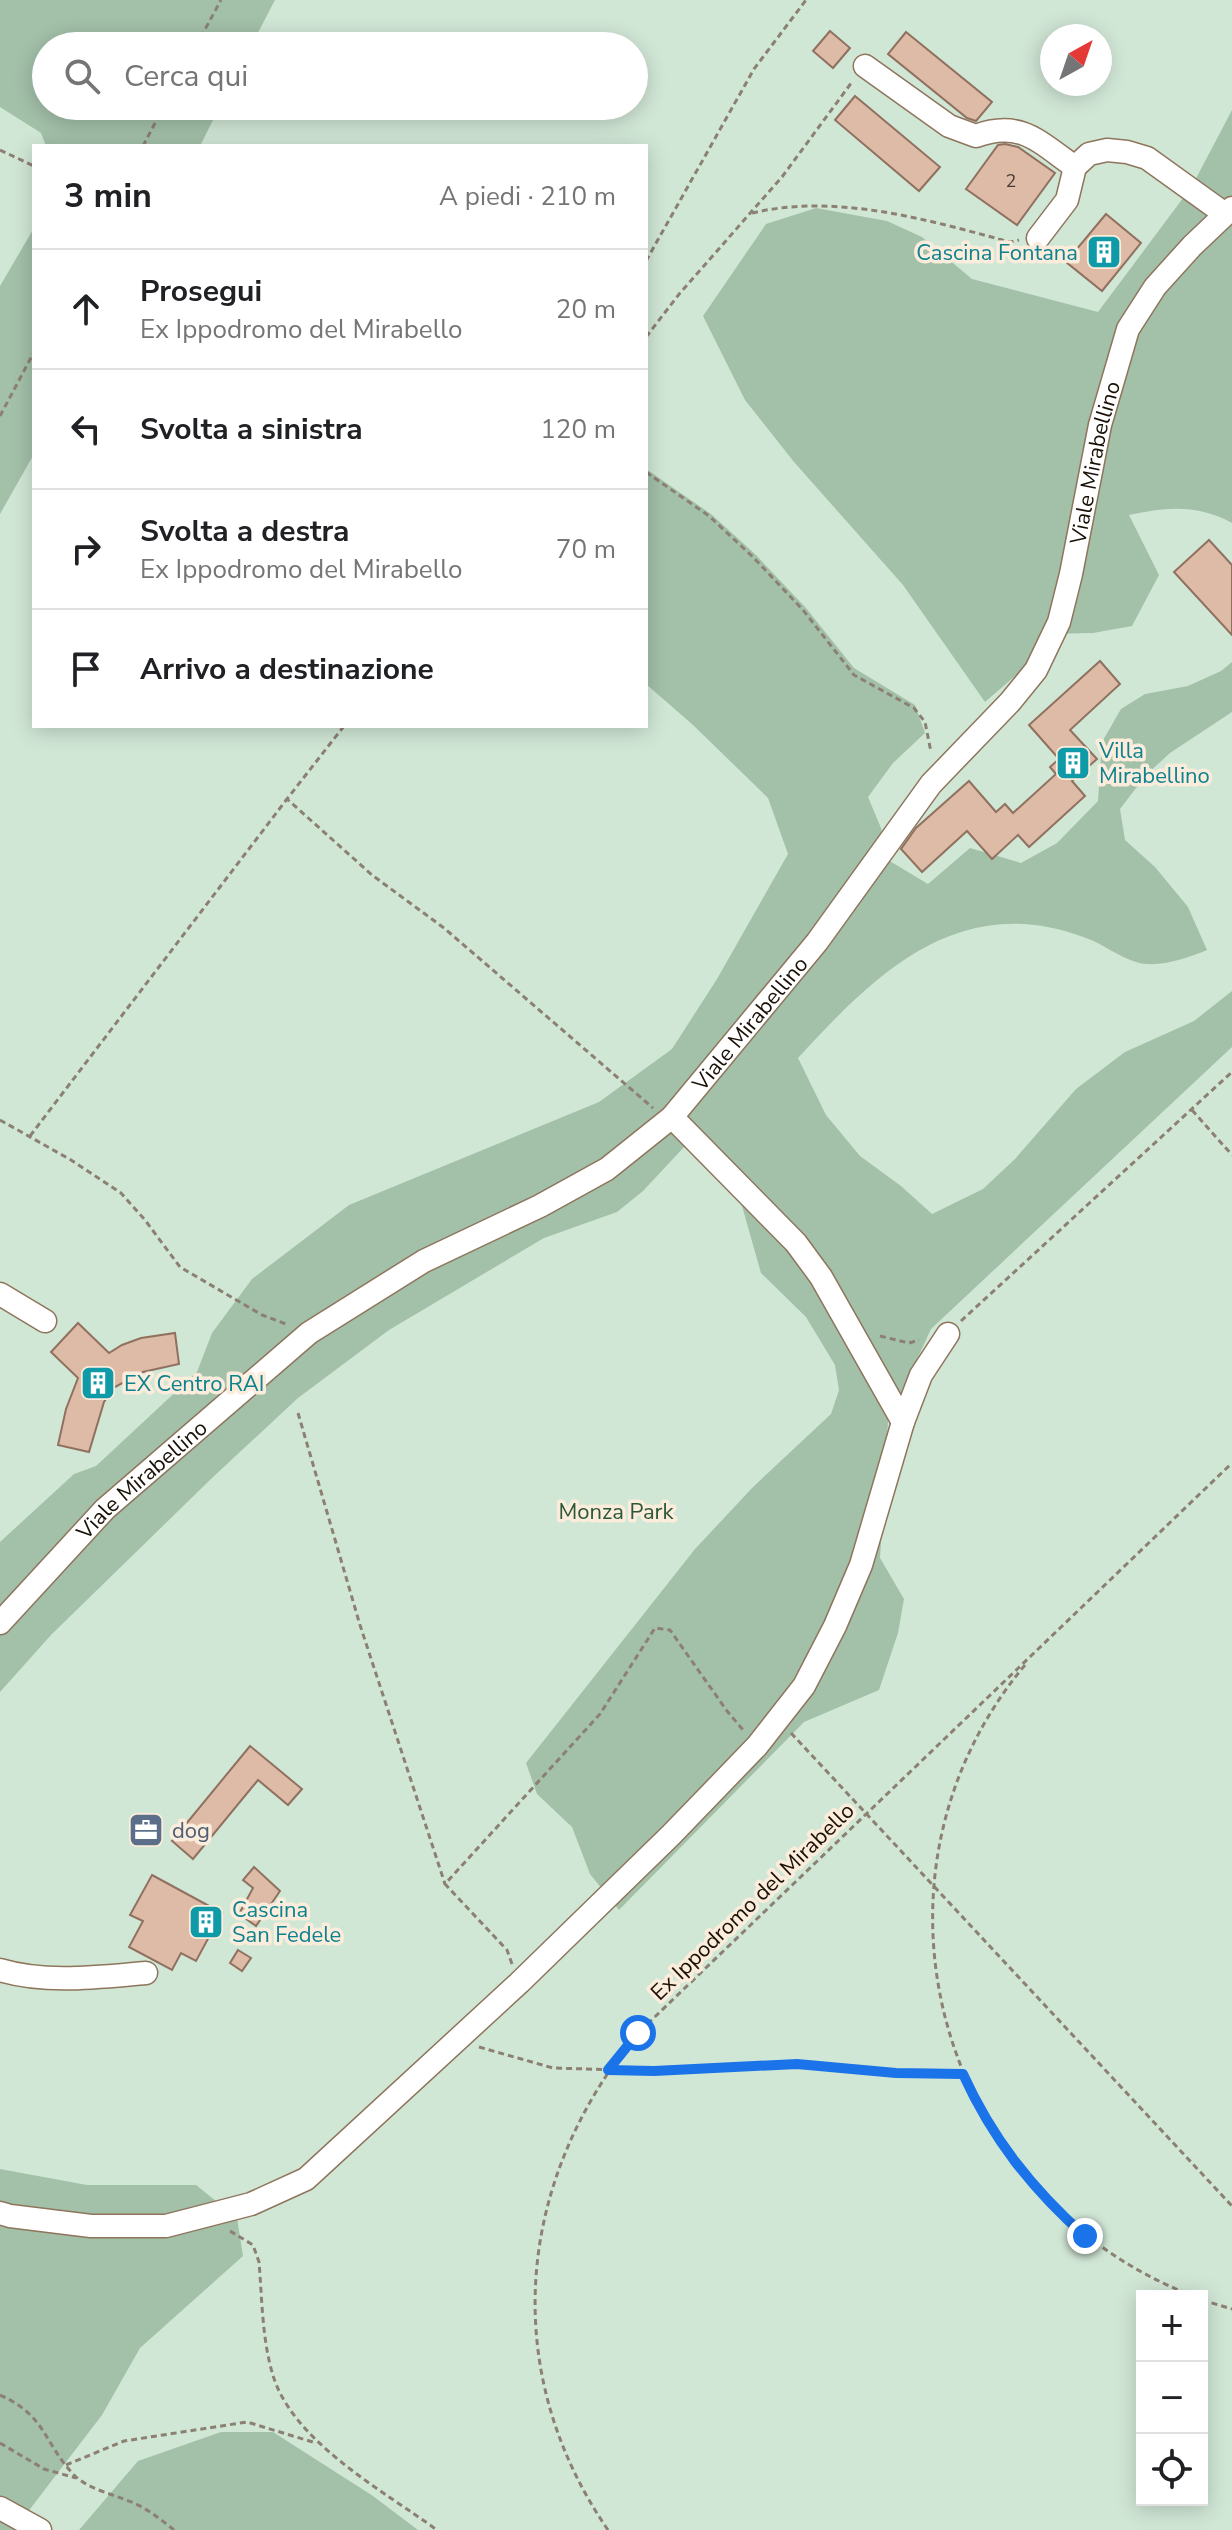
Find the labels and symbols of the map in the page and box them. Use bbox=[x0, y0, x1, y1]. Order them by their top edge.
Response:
north arrow bbox=[1040, 24, 1112, 96]
house number: 2 bbox=[1006, 169, 1016, 193]
building icon: Cascina Fontana bbox=[1085, 233, 1123, 271]
place label: Cascina Fontana bbox=[916, 238, 1078, 268]
street label: Viale Mirabellino bbox=[1063, 378, 1128, 548]
place label: Villa Mirabellino bbox=[1098, 736, 1210, 791]
building icon: Villa Mirabellino bbox=[1054, 744, 1092, 782]
street label: Viale Mirabellino bbox=[685, 950, 815, 1098]
building icon: EX Centro RAI bbox=[79, 1364, 117, 1402]
place label: EX Centro RAI bbox=[124, 1369, 264, 1399]
street label: Viale Mirabellino bbox=[69, 1413, 214, 1547]
park label: Monza Park bbox=[559, 1497, 674, 1527]
street label: Ex Ippodromo del Mirabello bbox=[644, 1796, 861, 2007]
office icon: dog bbox=[127, 1811, 165, 1849]
place label: dog bbox=[172, 1816, 210, 1846]
place label: Cascina San Fedele bbox=[232, 1895, 341, 1950]
building icon: Cascina San Fedele bbox=[187, 1903, 225, 1941]
route start bbox=[620, 2015, 656, 2051]
route end bbox=[1067, 2218, 1103, 2254]

